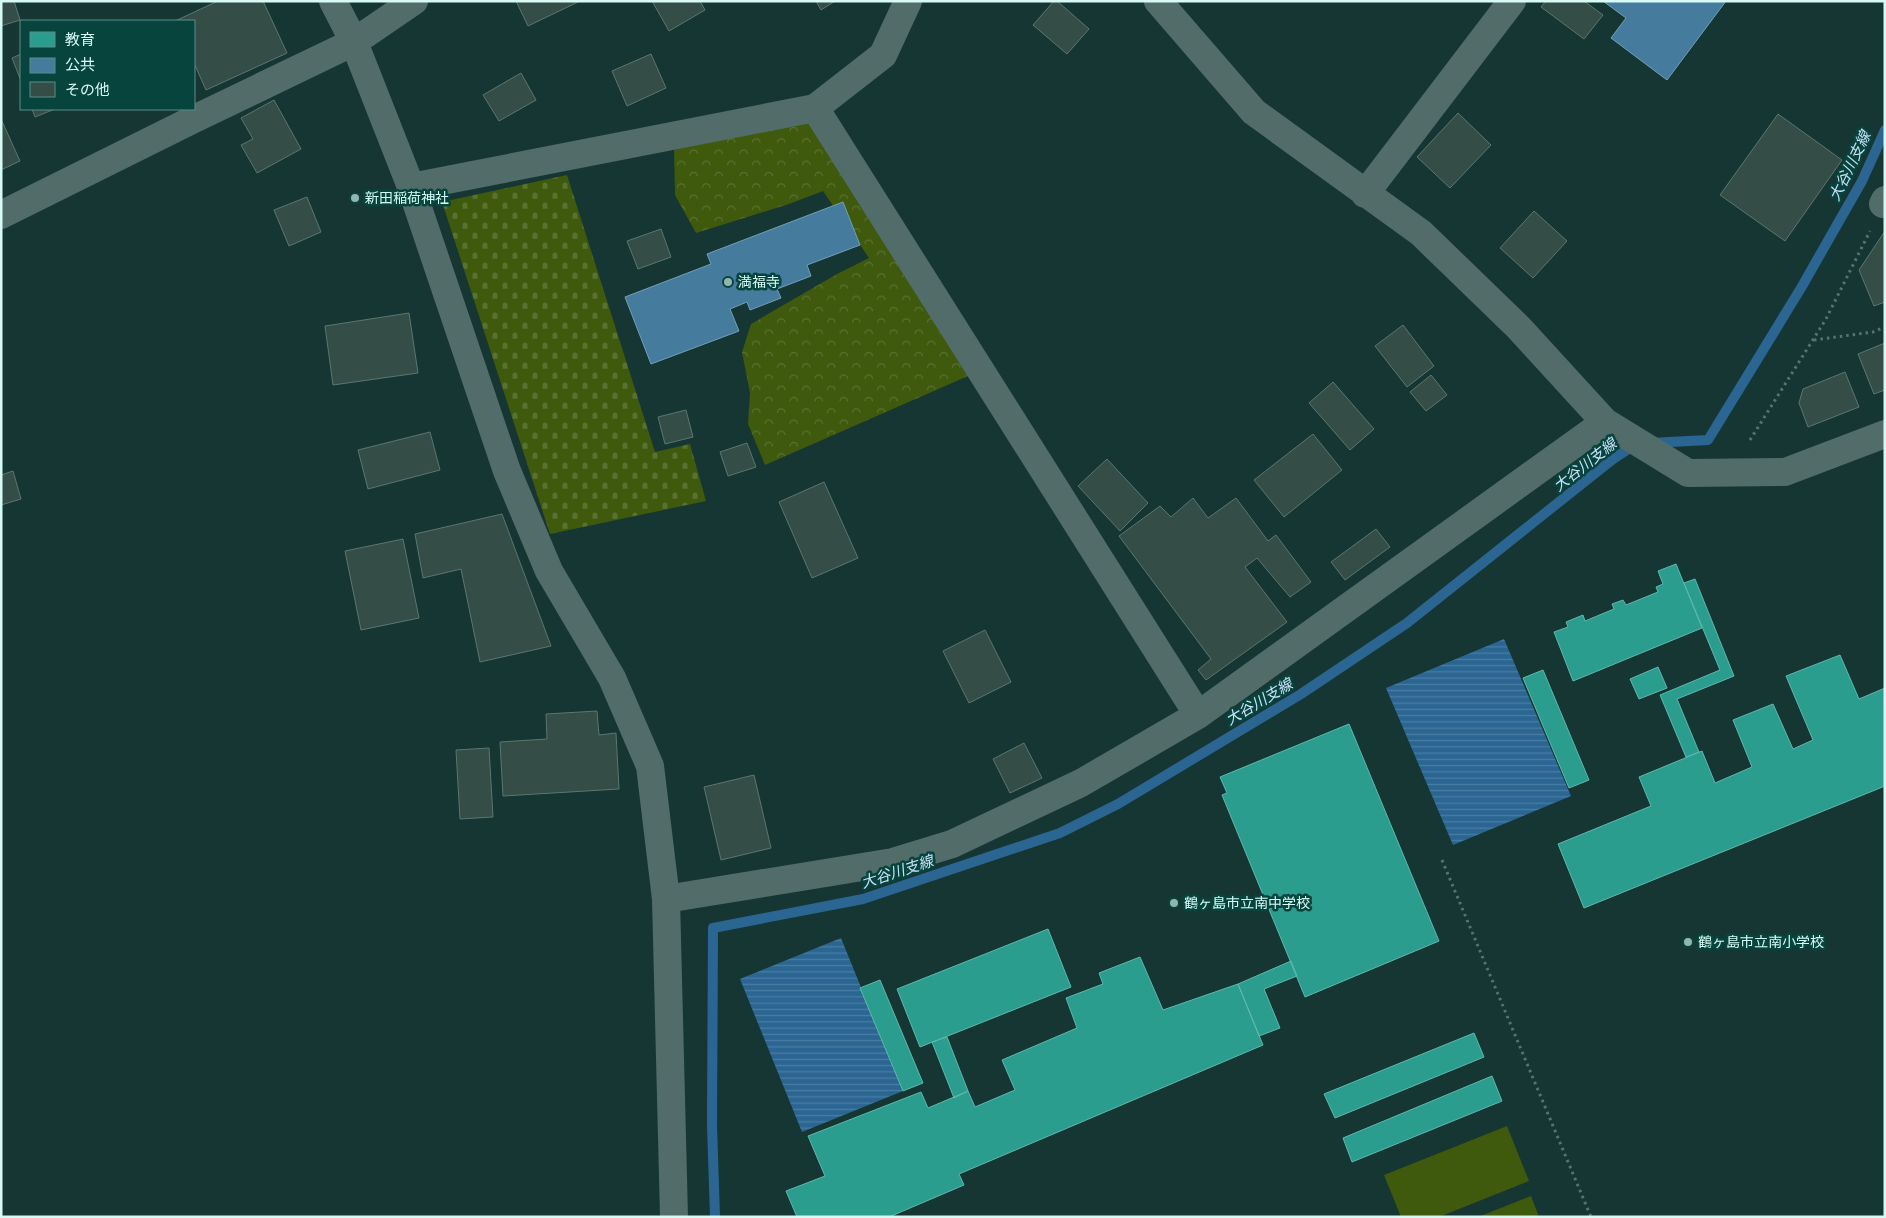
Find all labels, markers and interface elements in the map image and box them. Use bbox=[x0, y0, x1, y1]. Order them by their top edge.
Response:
legend bbox=[20, 20, 195, 110]
text: 教育 bbox=[65, 30, 95, 49]
text: 公共 bbox=[65, 55, 95, 74]
text: その他 bbox=[65, 80, 110, 99]
water label: 大谷川支線 bbox=[1825, 126, 1875, 204]
place label: 新田稲荷神社 bbox=[365, 189, 449, 207]
marker: 新田稲荷神社 bbox=[349, 192, 361, 204]
place label: 満福寺 bbox=[738, 273, 780, 291]
marker: 満福寺 bbox=[722, 276, 734, 288]
water label: 大谷川支線 bbox=[1549, 433, 1622, 495]
water label: 大谷川支線 bbox=[1222, 673, 1297, 729]
water label: 大谷川支線 bbox=[858, 850, 937, 892]
place label: 鶴ヶ島市立南中学校 bbox=[1184, 894, 1310, 912]
marker: 鶴ヶ島市立南中学校 bbox=[1168, 897, 1180, 909]
place label: 鶴ヶ島市立南小学校 bbox=[1698, 933, 1824, 951]
marker: 鶴ヶ島市立南小学校 bbox=[1682, 936, 1694, 948]

